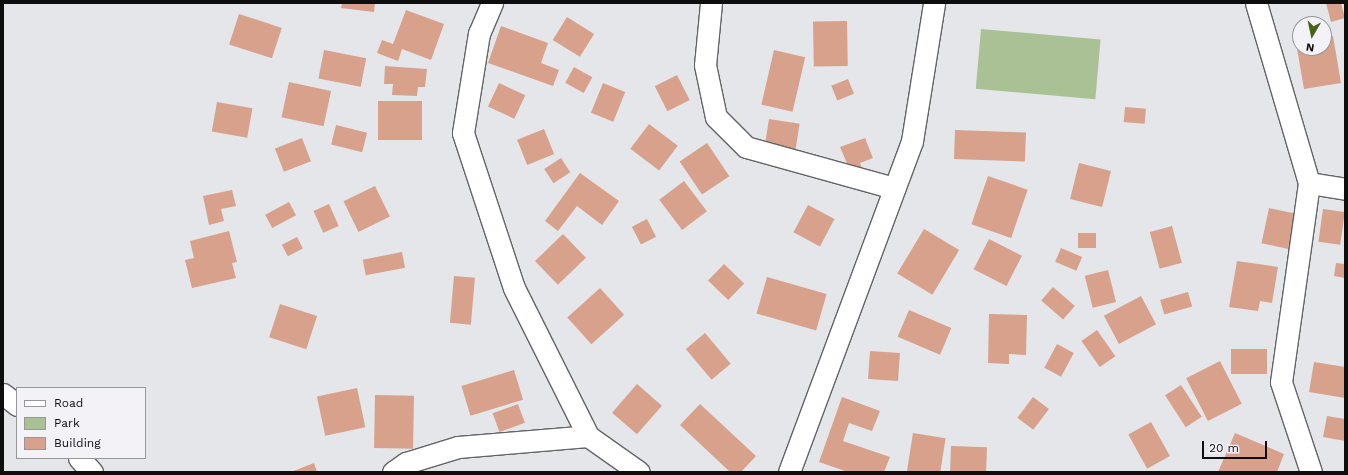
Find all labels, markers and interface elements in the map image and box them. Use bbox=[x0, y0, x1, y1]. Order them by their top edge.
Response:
north arrow bbox=[1292, 16, 1332, 56]
text: N bbox=[1305, 40, 1315, 54]
legend bbox=[16, 387, 146, 459]
text: Road bbox=[54, 396, 83, 410]
text: Park bbox=[54, 416, 80, 430]
scale bar bbox=[1204, 433, 1269, 459]
text: Building bbox=[54, 436, 101, 450]
text: 20 m bbox=[1209, 441, 1239, 455]

